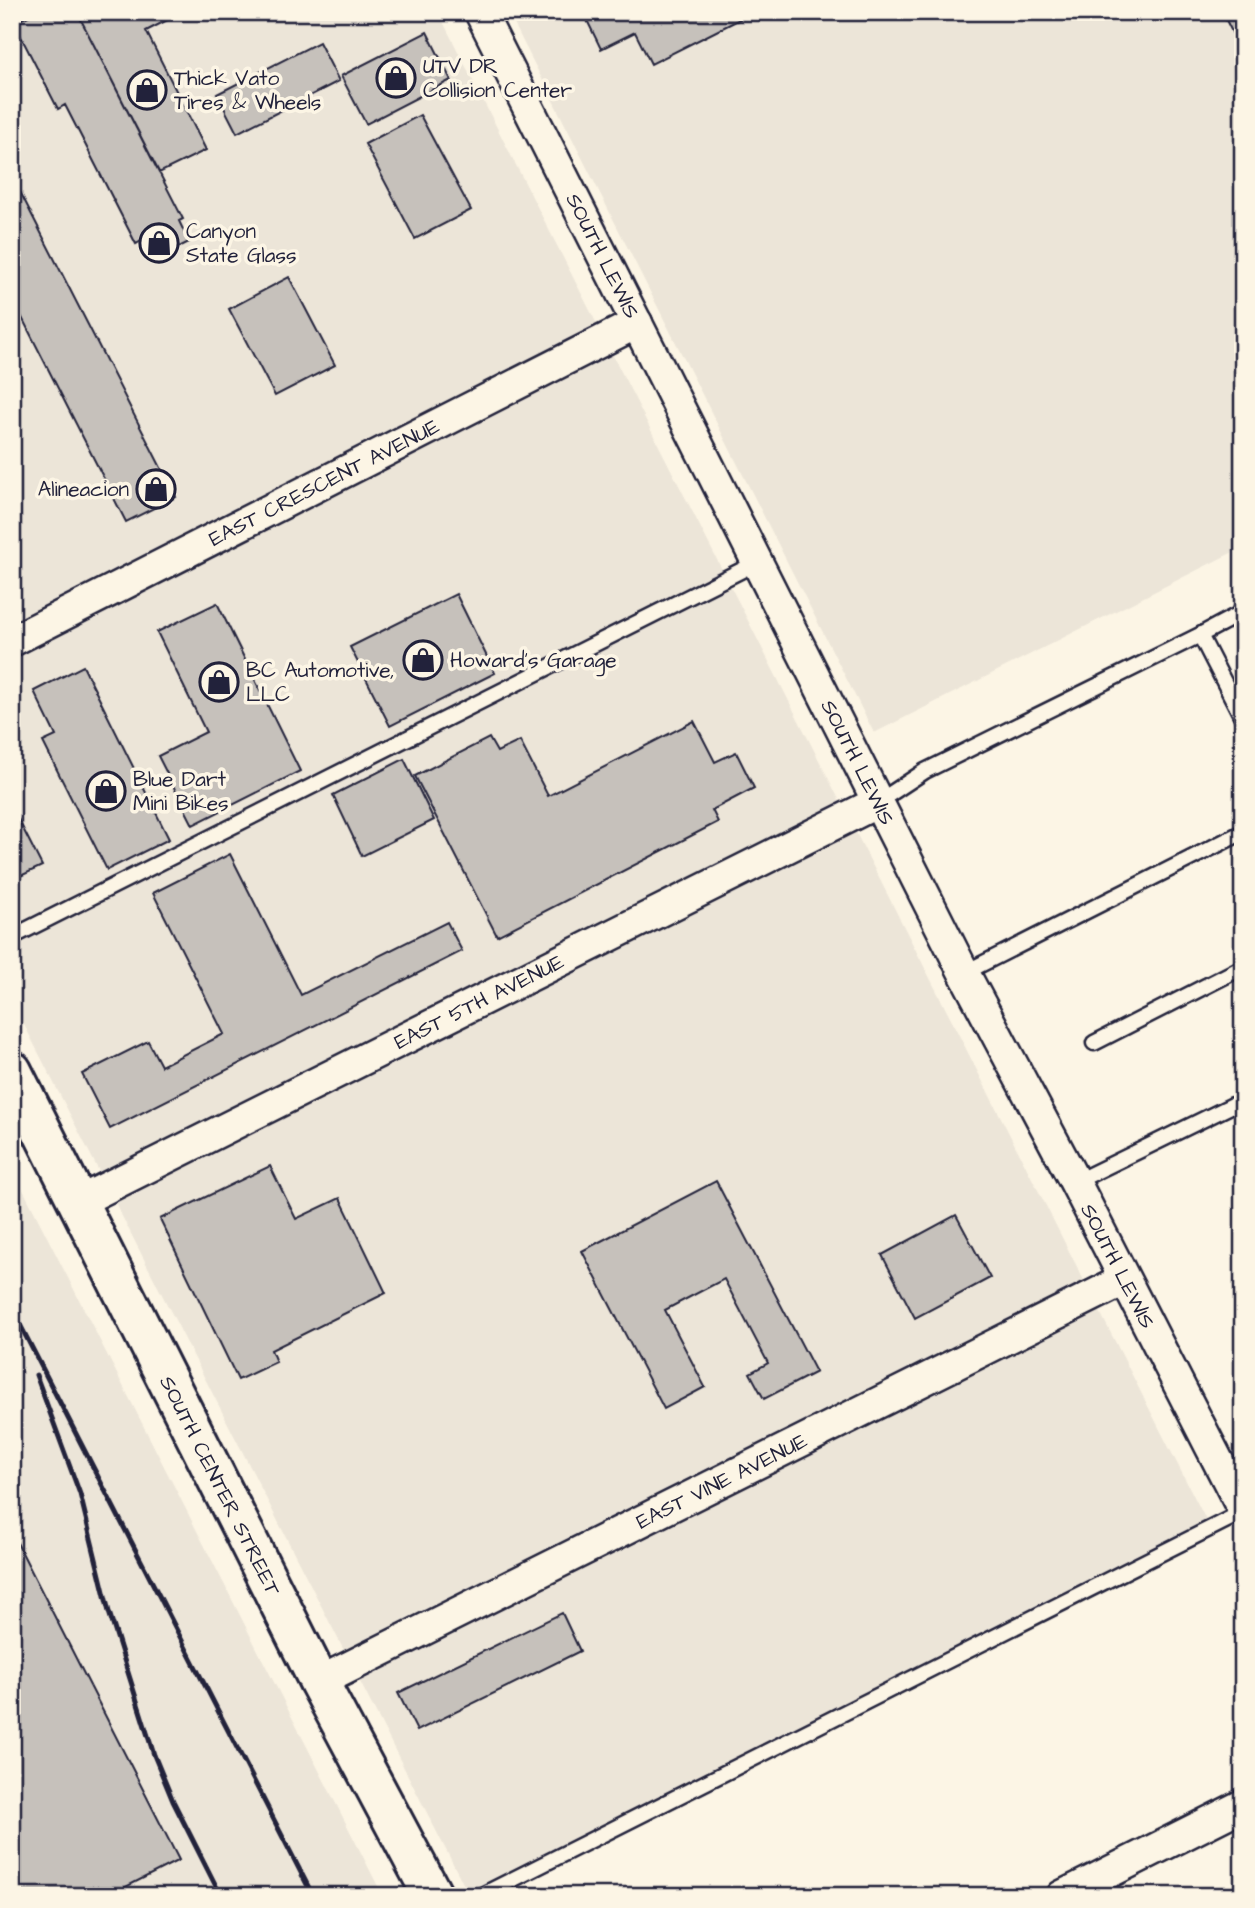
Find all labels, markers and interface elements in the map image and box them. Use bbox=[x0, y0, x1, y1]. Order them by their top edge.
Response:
place label: UTV DR Collision Center bbox=[423, 52, 572, 105]
shop icon: UTV DR Collision Center bbox=[375, 57, 417, 99]
place label: Thick Vato Tires & Wheels bbox=[174, 64, 321, 117]
shop icon: Thick Vato Tires & Wheels bbox=[126, 69, 168, 111]
street label: SOUTH LEWIS bbox=[559, 188, 647, 324]
place label: Canyon State Glass bbox=[186, 217, 297, 270]
shop icon: Canyon State Glass bbox=[138, 222, 180, 264]
street label: EAST CRESCENT AVENUE bbox=[204, 411, 445, 553]
shop icon: Alineacion bbox=[135, 468, 177, 510]
place label: Alineacion bbox=[38, 475, 129, 504]
shop icon: Howard's Garage bbox=[402, 639, 444, 681]
place label: Howard's Garage bbox=[450, 646, 617, 677]
place label: BC Automotive, LLC bbox=[246, 656, 394, 709]
shop icon: BC Automotive, LLC bbox=[198, 661, 240, 703]
street label: SOUTH LEWIS bbox=[814, 695, 902, 830]
place label: Blue Dart Mini Bikes bbox=[133, 765, 229, 818]
shop icon: Blue Dart Mini Bikes bbox=[85, 770, 127, 812]
street label: EAST 5TH AVENUE bbox=[389, 947, 569, 1056]
street label: SOUTH LEWIS bbox=[1074, 1198, 1162, 1334]
street label: SOUTH CENTER STREET bbox=[153, 1371, 288, 1601]
street label: EAST VINE AVENUE bbox=[631, 1426, 813, 1536]

